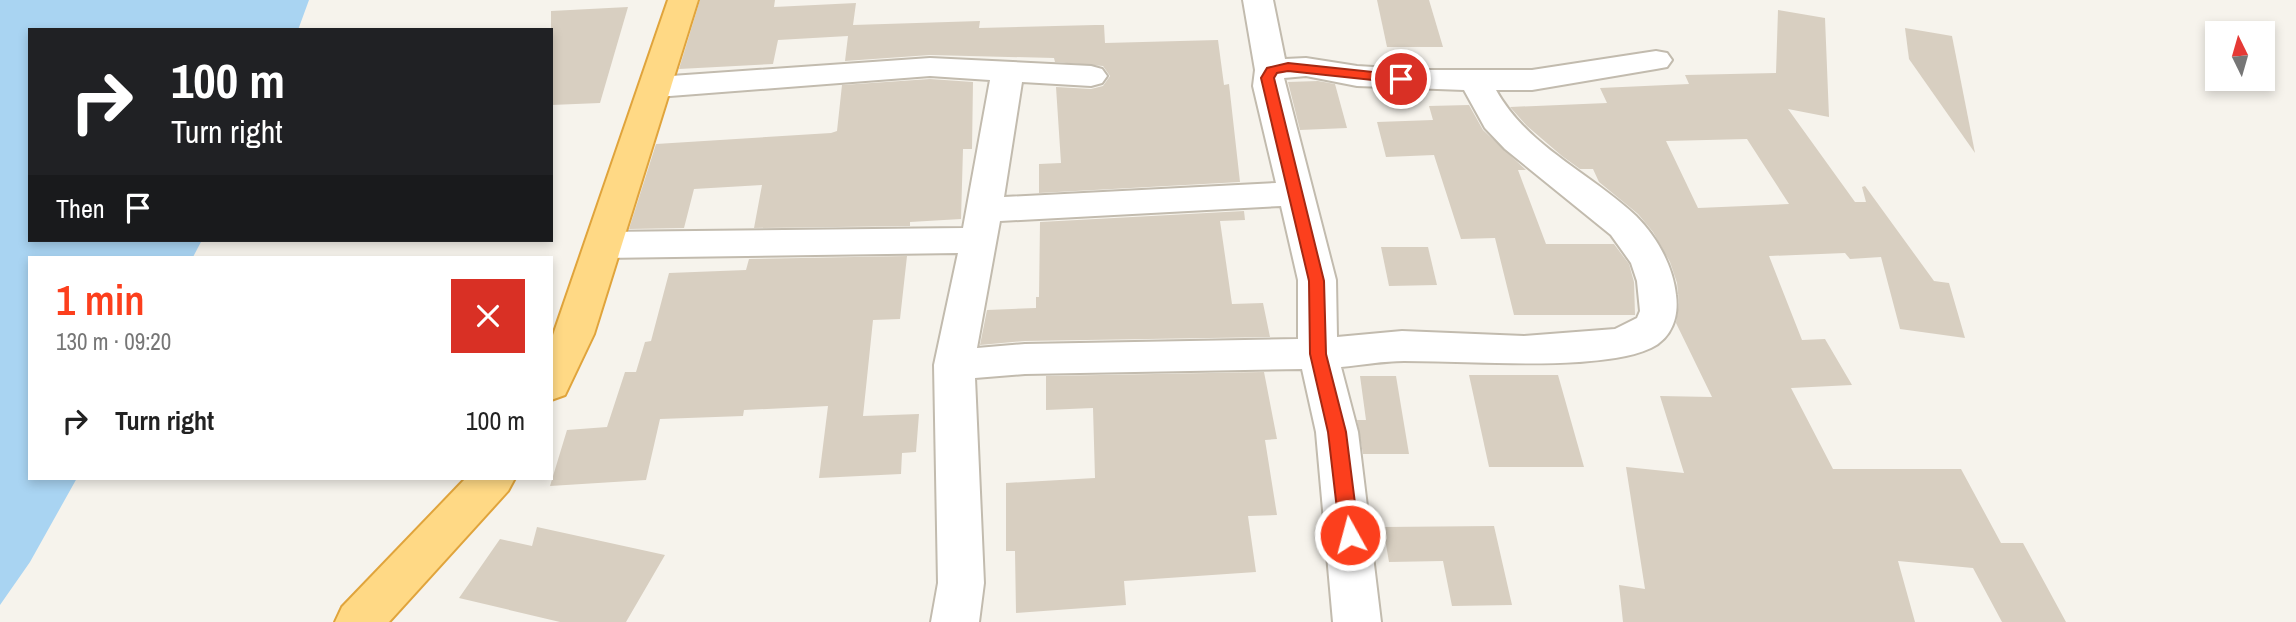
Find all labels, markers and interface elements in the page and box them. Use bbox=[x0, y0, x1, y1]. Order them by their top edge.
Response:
north arrow bbox=[2205, 21, 2275, 91]
map controls bbox=[2205, 21, 2275, 91]
text: 100 m bbox=[171, 47, 285, 113]
pin bbox=[1371, 49, 1431, 109]
icon: right bbox=[56, 56, 147, 147]
icon: arrive bbox=[1382, 60, 1420, 98]
text: Turn right bbox=[171, 110, 283, 153]
icon: arrive bbox=[119, 189, 157, 227]
text: Then bbox=[56, 191, 105, 226]
text: 1 min bbox=[56, 272, 145, 328]
button: close bbox=[451, 279, 525, 353]
text: 130 m · 09:20 bbox=[56, 326, 171, 357]
icon: right bbox=[56, 402, 94, 440]
text: Turn right bbox=[115, 403, 214, 438]
text: 100 m bbox=[466, 403, 525, 438]
position arrow bbox=[1313, 498, 1387, 572]

